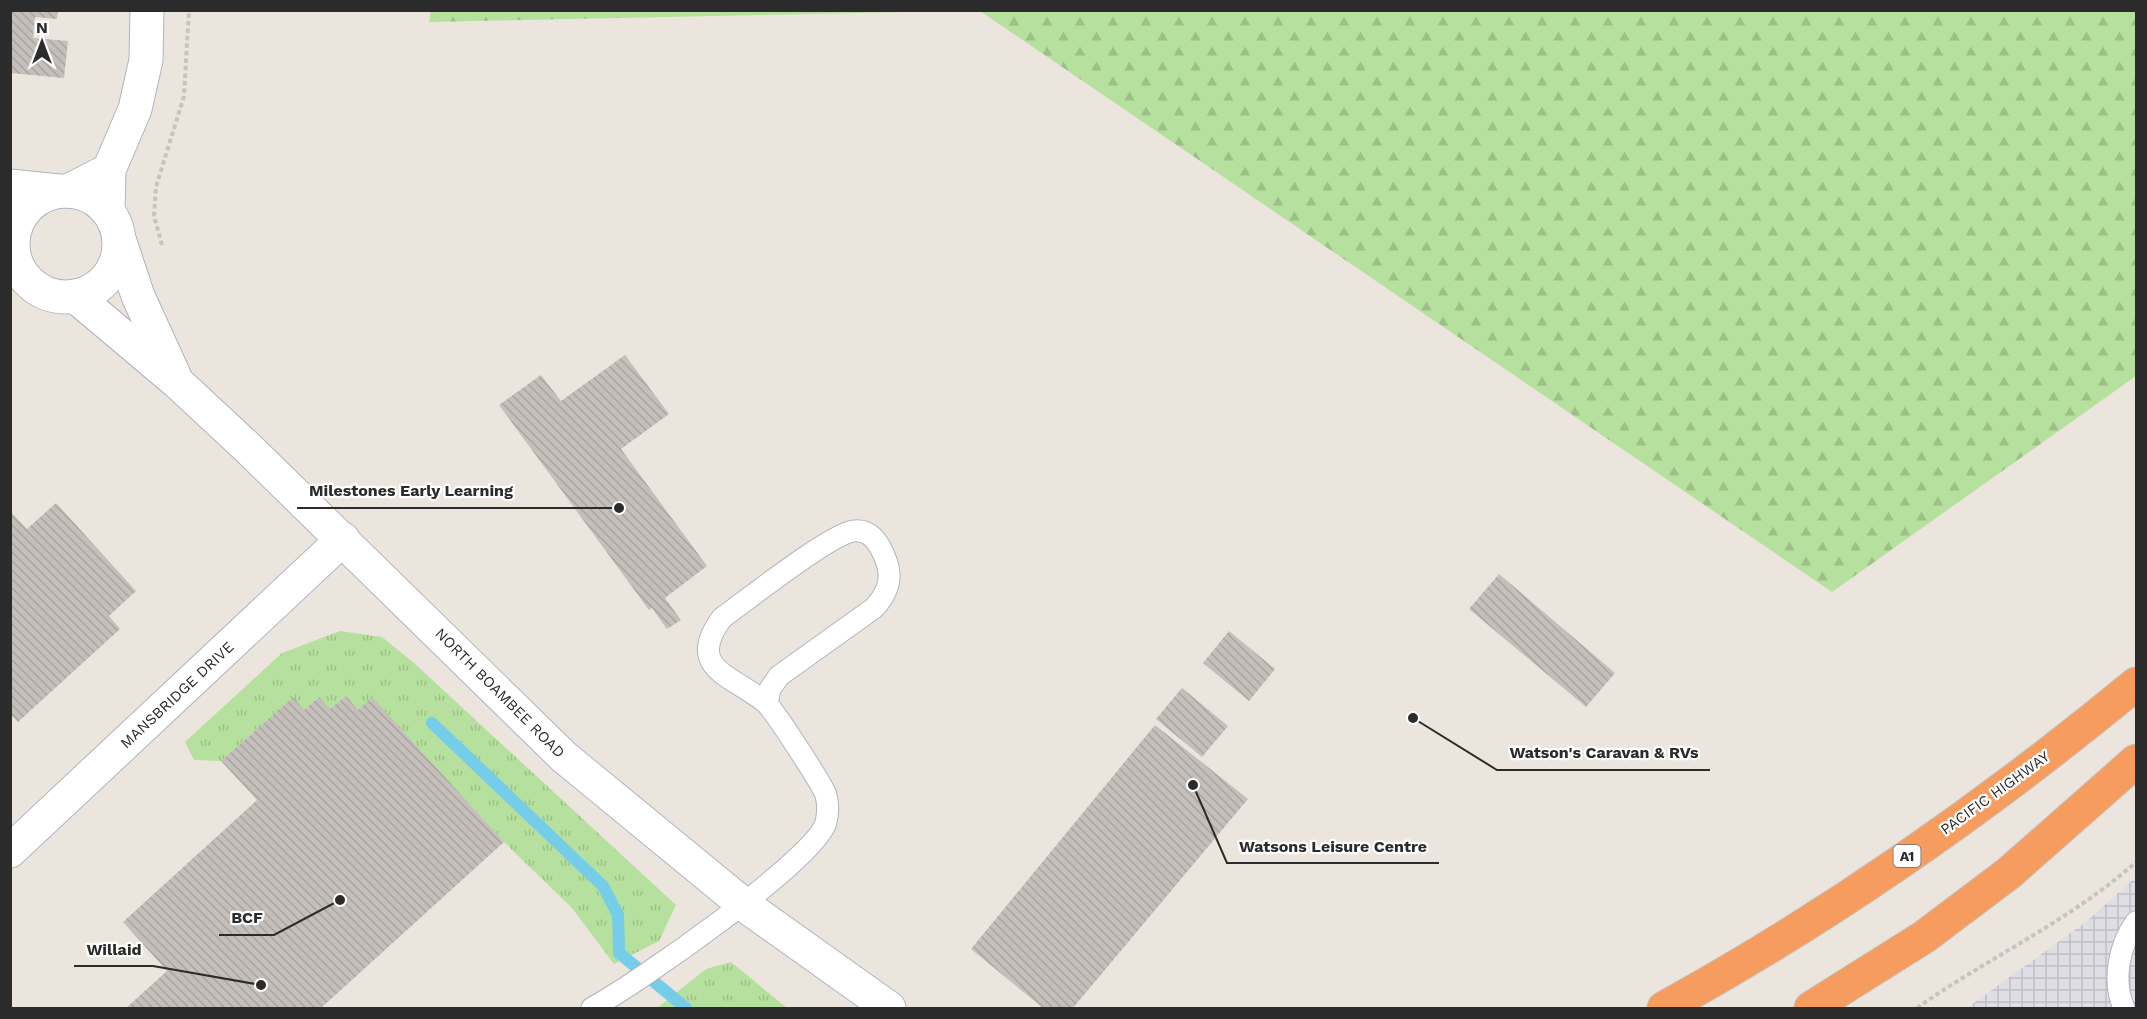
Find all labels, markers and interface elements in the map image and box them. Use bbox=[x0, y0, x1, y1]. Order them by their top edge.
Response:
north arrow bbox=[12, 12, 72, 72]
text: N bbox=[36, 18, 48, 37]
callout: Milestones Early Learning bbox=[297, 474, 525, 508]
text: Milestones Early Learning bbox=[309, 481, 513, 500]
street label: NORTH BOAMBEE ROAD bbox=[431, 624, 569, 762]
street label: MANSBRIDGE DRIVE bbox=[117, 638, 237, 752]
callout: Watson's Caravan & RVs bbox=[1497, 736, 1710, 770]
text: Watson's Caravan & RVs bbox=[1509, 743, 1699, 762]
street label: PACIFIC HIGHWAY bbox=[1937, 747, 2053, 839]
callout: Watsons Leisure Centre bbox=[1227, 829, 1439, 863]
text: Watsons Leisure Centre bbox=[1239, 837, 1427, 856]
road number: A1 bbox=[1894, 845, 1920, 867]
callout: BCF bbox=[219, 901, 274, 935]
text: BCF bbox=[231, 908, 263, 927]
callout: Willaid bbox=[74, 932, 153, 966]
text: Willaid bbox=[86, 940, 142, 959]

